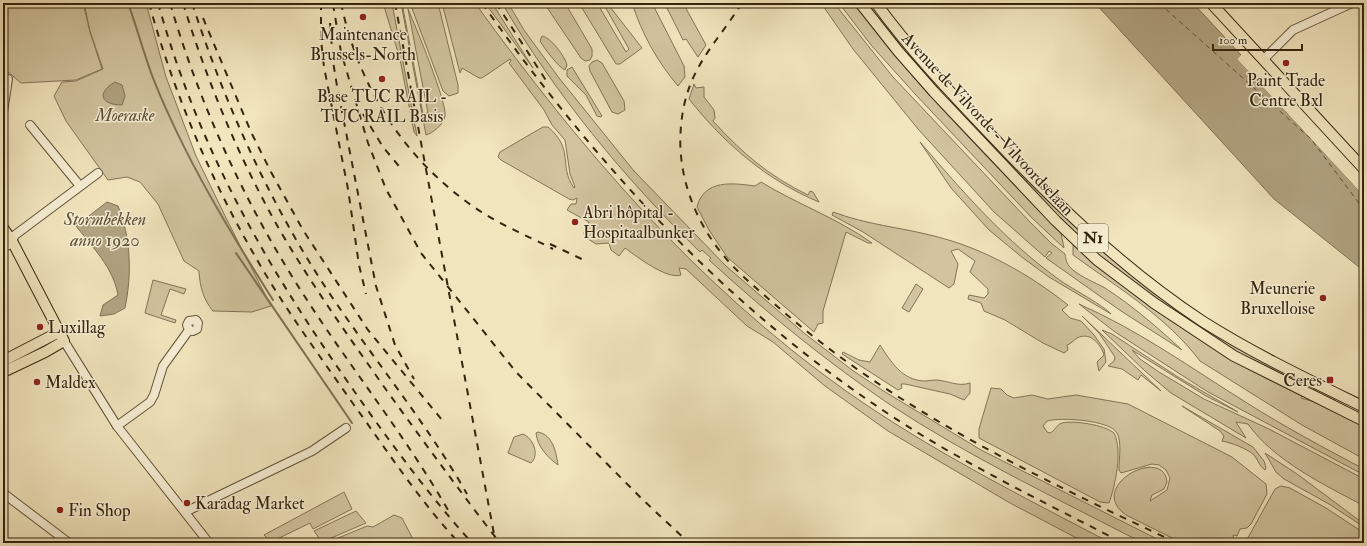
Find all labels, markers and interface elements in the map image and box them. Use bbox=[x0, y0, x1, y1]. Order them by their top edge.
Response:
marker: Maintenance Brussels-North bbox=[358, 12, 368, 22]
place label: Maintenance Brussels-North bbox=[310, 24, 416, 65]
scale bar bbox=[1213, 26, 1302, 52]
street label: Avenue de Vilvorde - Vilvoordselaan bbox=[897, 27, 1079, 220]
text: 100 m bbox=[1219, 33, 1248, 48]
marker: Paint Trade Centre Bxl bbox=[1281, 58, 1291, 68]
place label: Paint Trade Centre Bxl bbox=[1247, 70, 1325, 111]
marker: Base TUC RAIL - TUC RAIL Basis bbox=[377, 74, 387, 84]
place label: Base TUC RAIL - TUC RAIL Basis bbox=[317, 86, 447, 127]
park label: Moeraske bbox=[95, 105, 155, 126]
place label: Abri hôpital - Hospitaalbunker bbox=[582, 202, 695, 244]
water label: Stormbekken anno 1920 bbox=[63, 208, 146, 252]
marker: Abri hôpital - Hospitaalbunker bbox=[570, 217, 580, 227]
road number: N1 bbox=[1078, 224, 1108, 252]
place label: Meunerie Bruxelloise bbox=[1240, 278, 1315, 319]
marker: Meunerie Bruxelloise bbox=[1318, 293, 1328, 303]
place label: Luxillag bbox=[48, 317, 106, 338]
marker: Luxillag bbox=[35, 322, 45, 332]
place label: Ceres bbox=[1283, 370, 1322, 391]
place label: Maldex bbox=[45, 372, 96, 393]
marker: Ceres bbox=[1325, 375, 1335, 385]
marker: Maldex bbox=[32, 377, 42, 387]
place label: Karadag Market bbox=[195, 493, 305, 514]
marker: Karadag Market bbox=[182, 498, 192, 508]
place label: Fin Shop bbox=[68, 500, 131, 522]
marker: Fin Shop bbox=[55, 505, 65, 515]

